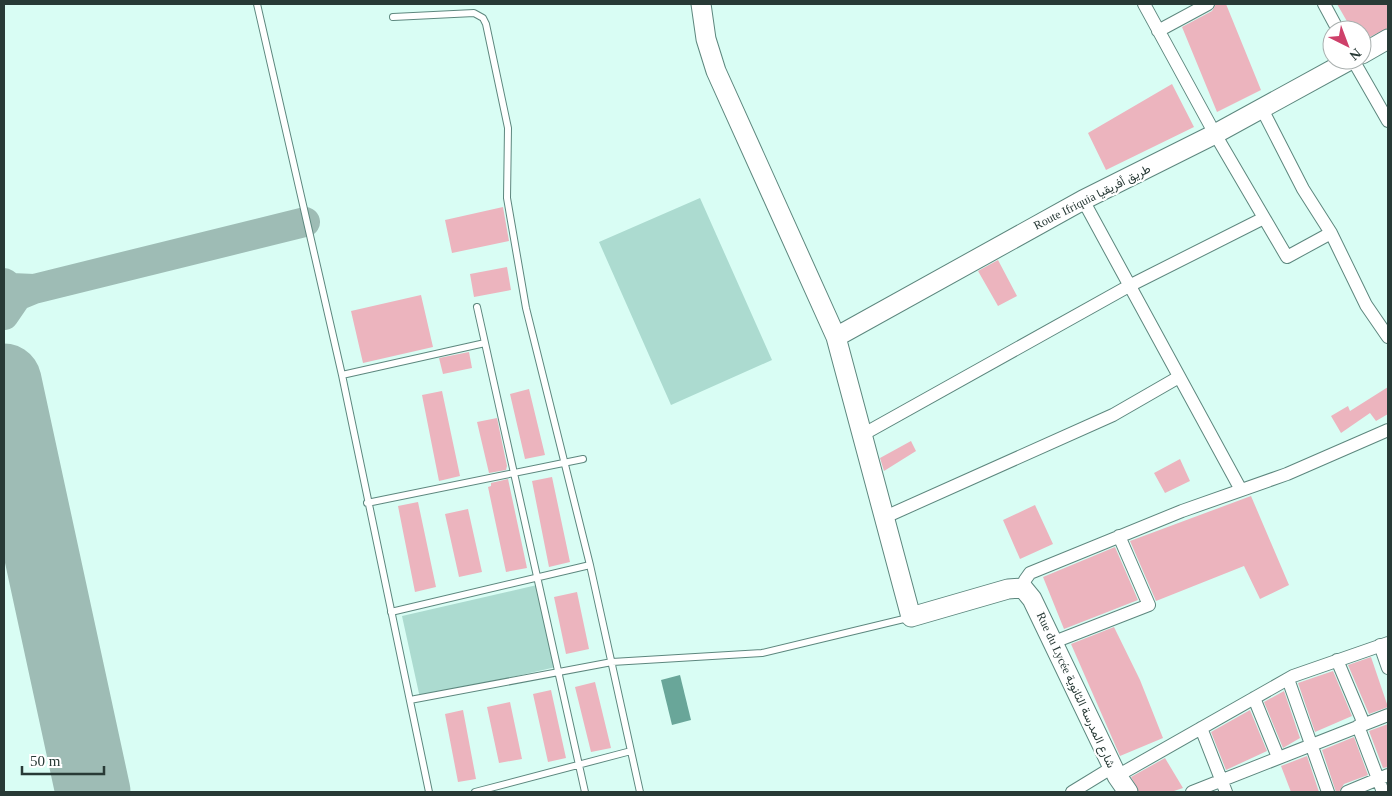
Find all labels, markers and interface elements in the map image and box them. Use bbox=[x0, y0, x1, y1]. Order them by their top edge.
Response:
north arrow bbox=[1322, 20, 1372, 70]
text: N bbox=[1347, 45, 1364, 63]
street label: Route Ifriquia طريق أفريقيا bbox=[1031, 161, 1153, 233]
street label: Rue du Lycée شارع المدرسة الثانوية bbox=[1032, 610, 1118, 771]
scale bar bbox=[22, 744, 105, 776]
text: 50 m bbox=[30, 753, 61, 769]

